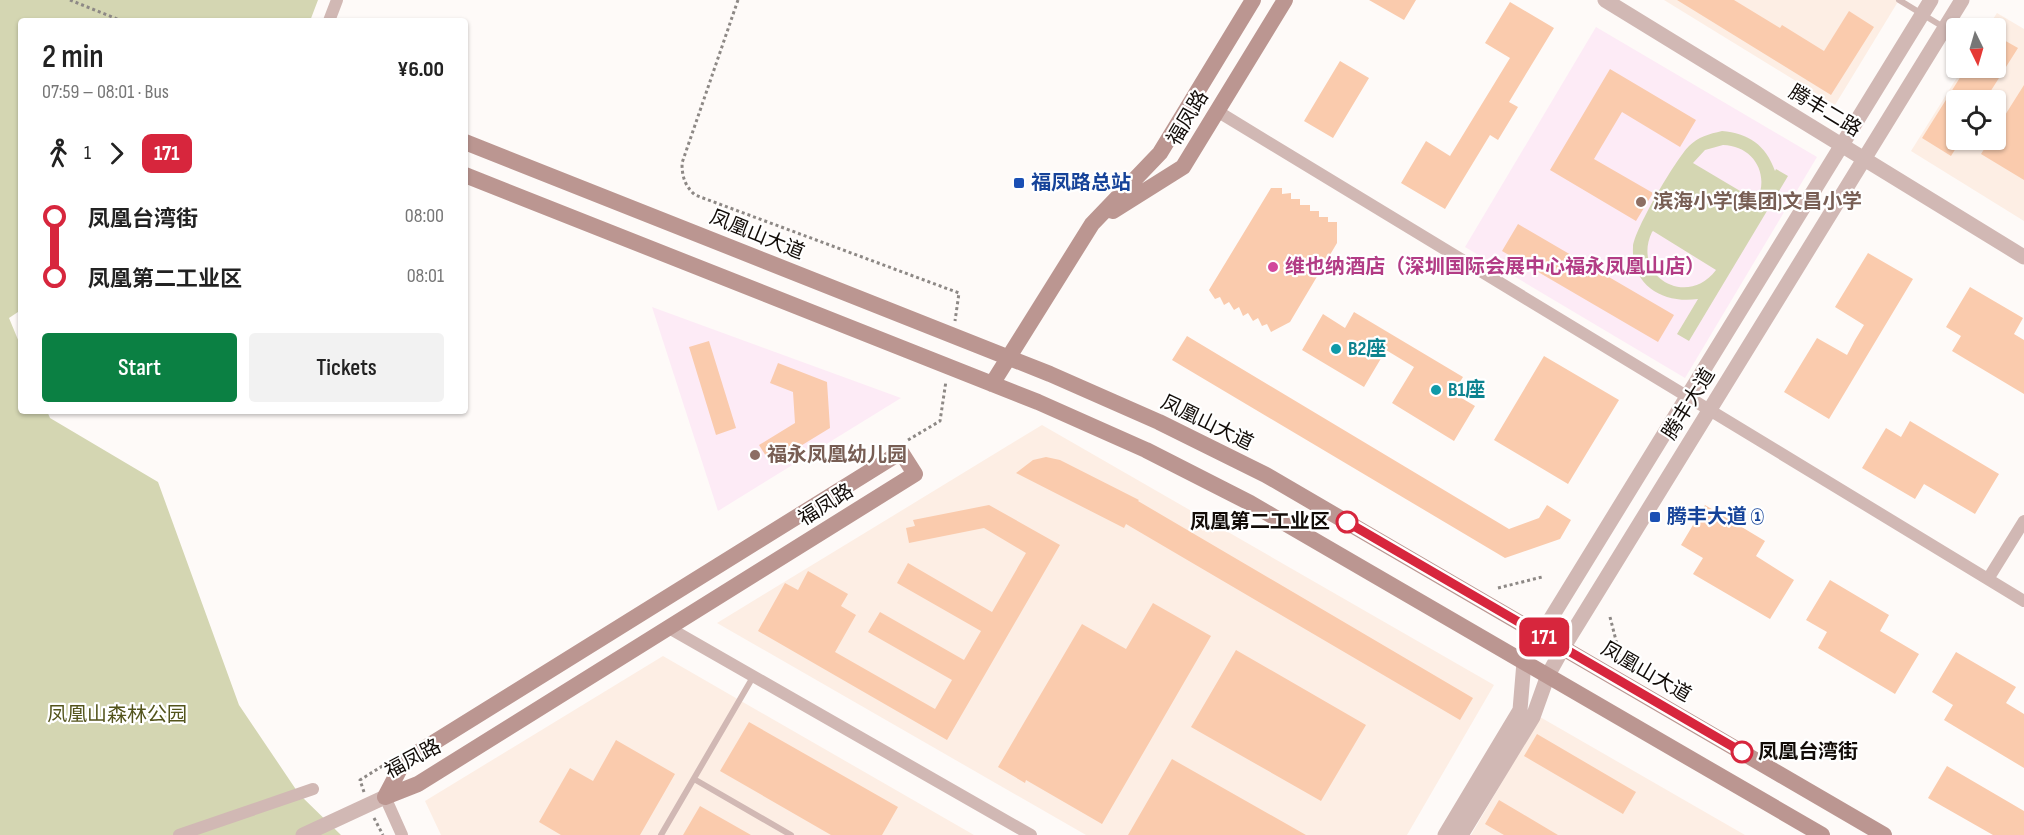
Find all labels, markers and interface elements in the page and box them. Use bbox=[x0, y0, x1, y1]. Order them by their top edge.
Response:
north arrow bbox=[1946, 18, 2006, 78]
map controls bbox=[1946, 18, 2006, 150]
text: 2 min bbox=[42, 37, 104, 77]
text: ¥6.00 bbox=[397, 56, 444, 83]
text: 07:59 – 08:01 · Bus bbox=[42, 80, 169, 104]
street label: 腾丰二路 bbox=[1785, 80, 1865, 142]
street label: 福凤路 bbox=[1162, 86, 1214, 150]
button: locate bbox=[1946, 90, 2006, 150]
icon: walk bbox=[42, 137, 75, 170]
icon: forward bbox=[100, 137, 133, 170]
text: 1 bbox=[84, 141, 91, 165]
text: 171 bbox=[154, 141, 180, 166]
place label: 福凤路总站 bbox=[1031, 171, 1131, 195]
marker: 福凤路总站 bbox=[1012, 176, 1026, 190]
place label: 滨海小学(集团)文昌小学 bbox=[1653, 190, 1862, 214]
marker: 滨海小学(集团)文昌小学 bbox=[1634, 195, 1648, 209]
text: 08:00 bbox=[405, 204, 444, 228]
street label: 凤凰山大道 bbox=[706, 205, 808, 265]
text: 凤凰台湾街 bbox=[88, 206, 198, 233]
place label: 维也纳酒店（深圳国际会展中心福永凤凰山店） bbox=[1285, 255, 1705, 279]
marker: 维也纳酒店（深圳国际会展中心福永凤凰山店） bbox=[1266, 260, 1280, 274]
text: 08:01 bbox=[407, 264, 444, 288]
text: 凤凰第二工业区 bbox=[88, 266, 242, 293]
button: Start bbox=[42, 333, 237, 402]
button: Tickets bbox=[249, 333, 444, 402]
place label: B2座 bbox=[1348, 337, 1386, 361]
marker: B2座 bbox=[1329, 342, 1343, 356]
street label: 腾丰大道 bbox=[1658, 364, 1720, 444]
place label: B1座 bbox=[1448, 378, 1485, 402]
marker: B1座 bbox=[1429, 383, 1443, 397]
street label: 凤凰山大道 bbox=[1157, 390, 1257, 456]
place label: 福永凤凰幼儿园 bbox=[767, 443, 907, 467]
marker: 福永凤凰幼儿园 bbox=[748, 448, 762, 462]
street label: 福凤路 bbox=[794, 479, 858, 531]
place label: 腾丰大道 ① bbox=[1667, 505, 1764, 529]
place label: 凤凰第二工业区 bbox=[1190, 510, 1330, 534]
marker: 腾丰大道 ① bbox=[1648, 510, 1662, 524]
marker: 凤凰第二工业区 bbox=[1336, 511, 1358, 533]
line badge: 171 bbox=[1510, 618, 1578, 656]
text: 171 bbox=[1531, 625, 1557, 650]
street label: 凤凰山大道 bbox=[1597, 637, 1695, 707]
park label: 凤凰山森林公园 bbox=[47, 703, 187, 727]
street label: 福凤路 bbox=[381, 734, 445, 784]
place label: 凤凰台湾街 bbox=[1758, 740, 1858, 764]
marker: 凤凰台湾街 bbox=[1731, 741, 1753, 763]

